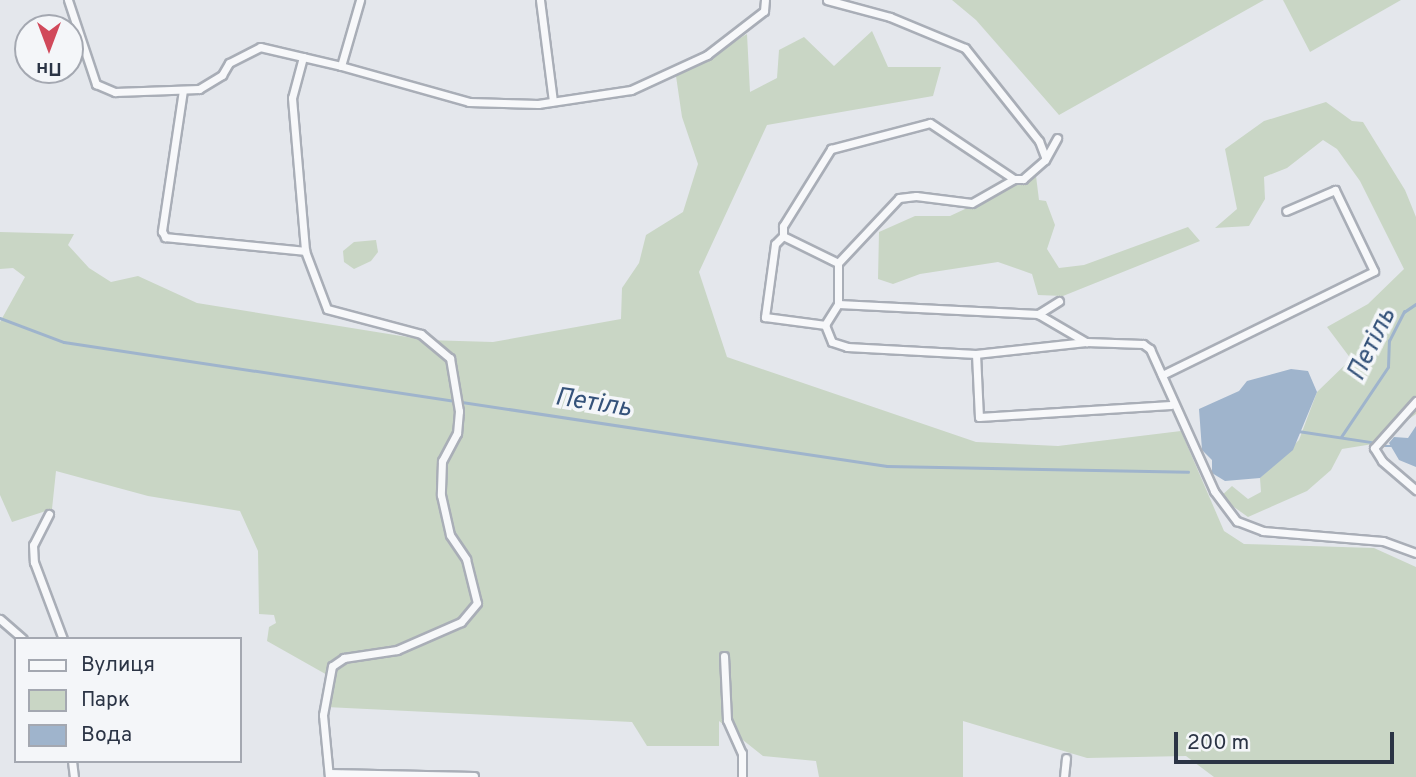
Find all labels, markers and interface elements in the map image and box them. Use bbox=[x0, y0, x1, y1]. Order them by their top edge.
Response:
north arrow bbox=[14, 14, 84, 84]
text: Пн bbox=[36, 56, 62, 80]
water label: Петіль bbox=[1342, 304, 1404, 386]
water label: Петіль bbox=[552, 383, 634, 425]
legend bbox=[14, 637, 242, 763]
text: Вулиця bbox=[81, 652, 155, 679]
text: Парк bbox=[81, 687, 130, 714]
scale bar bbox=[1178, 718, 1398, 762]
text: Вода bbox=[81, 722, 132, 749]
text: 200 m bbox=[1187, 730, 1249, 757]

